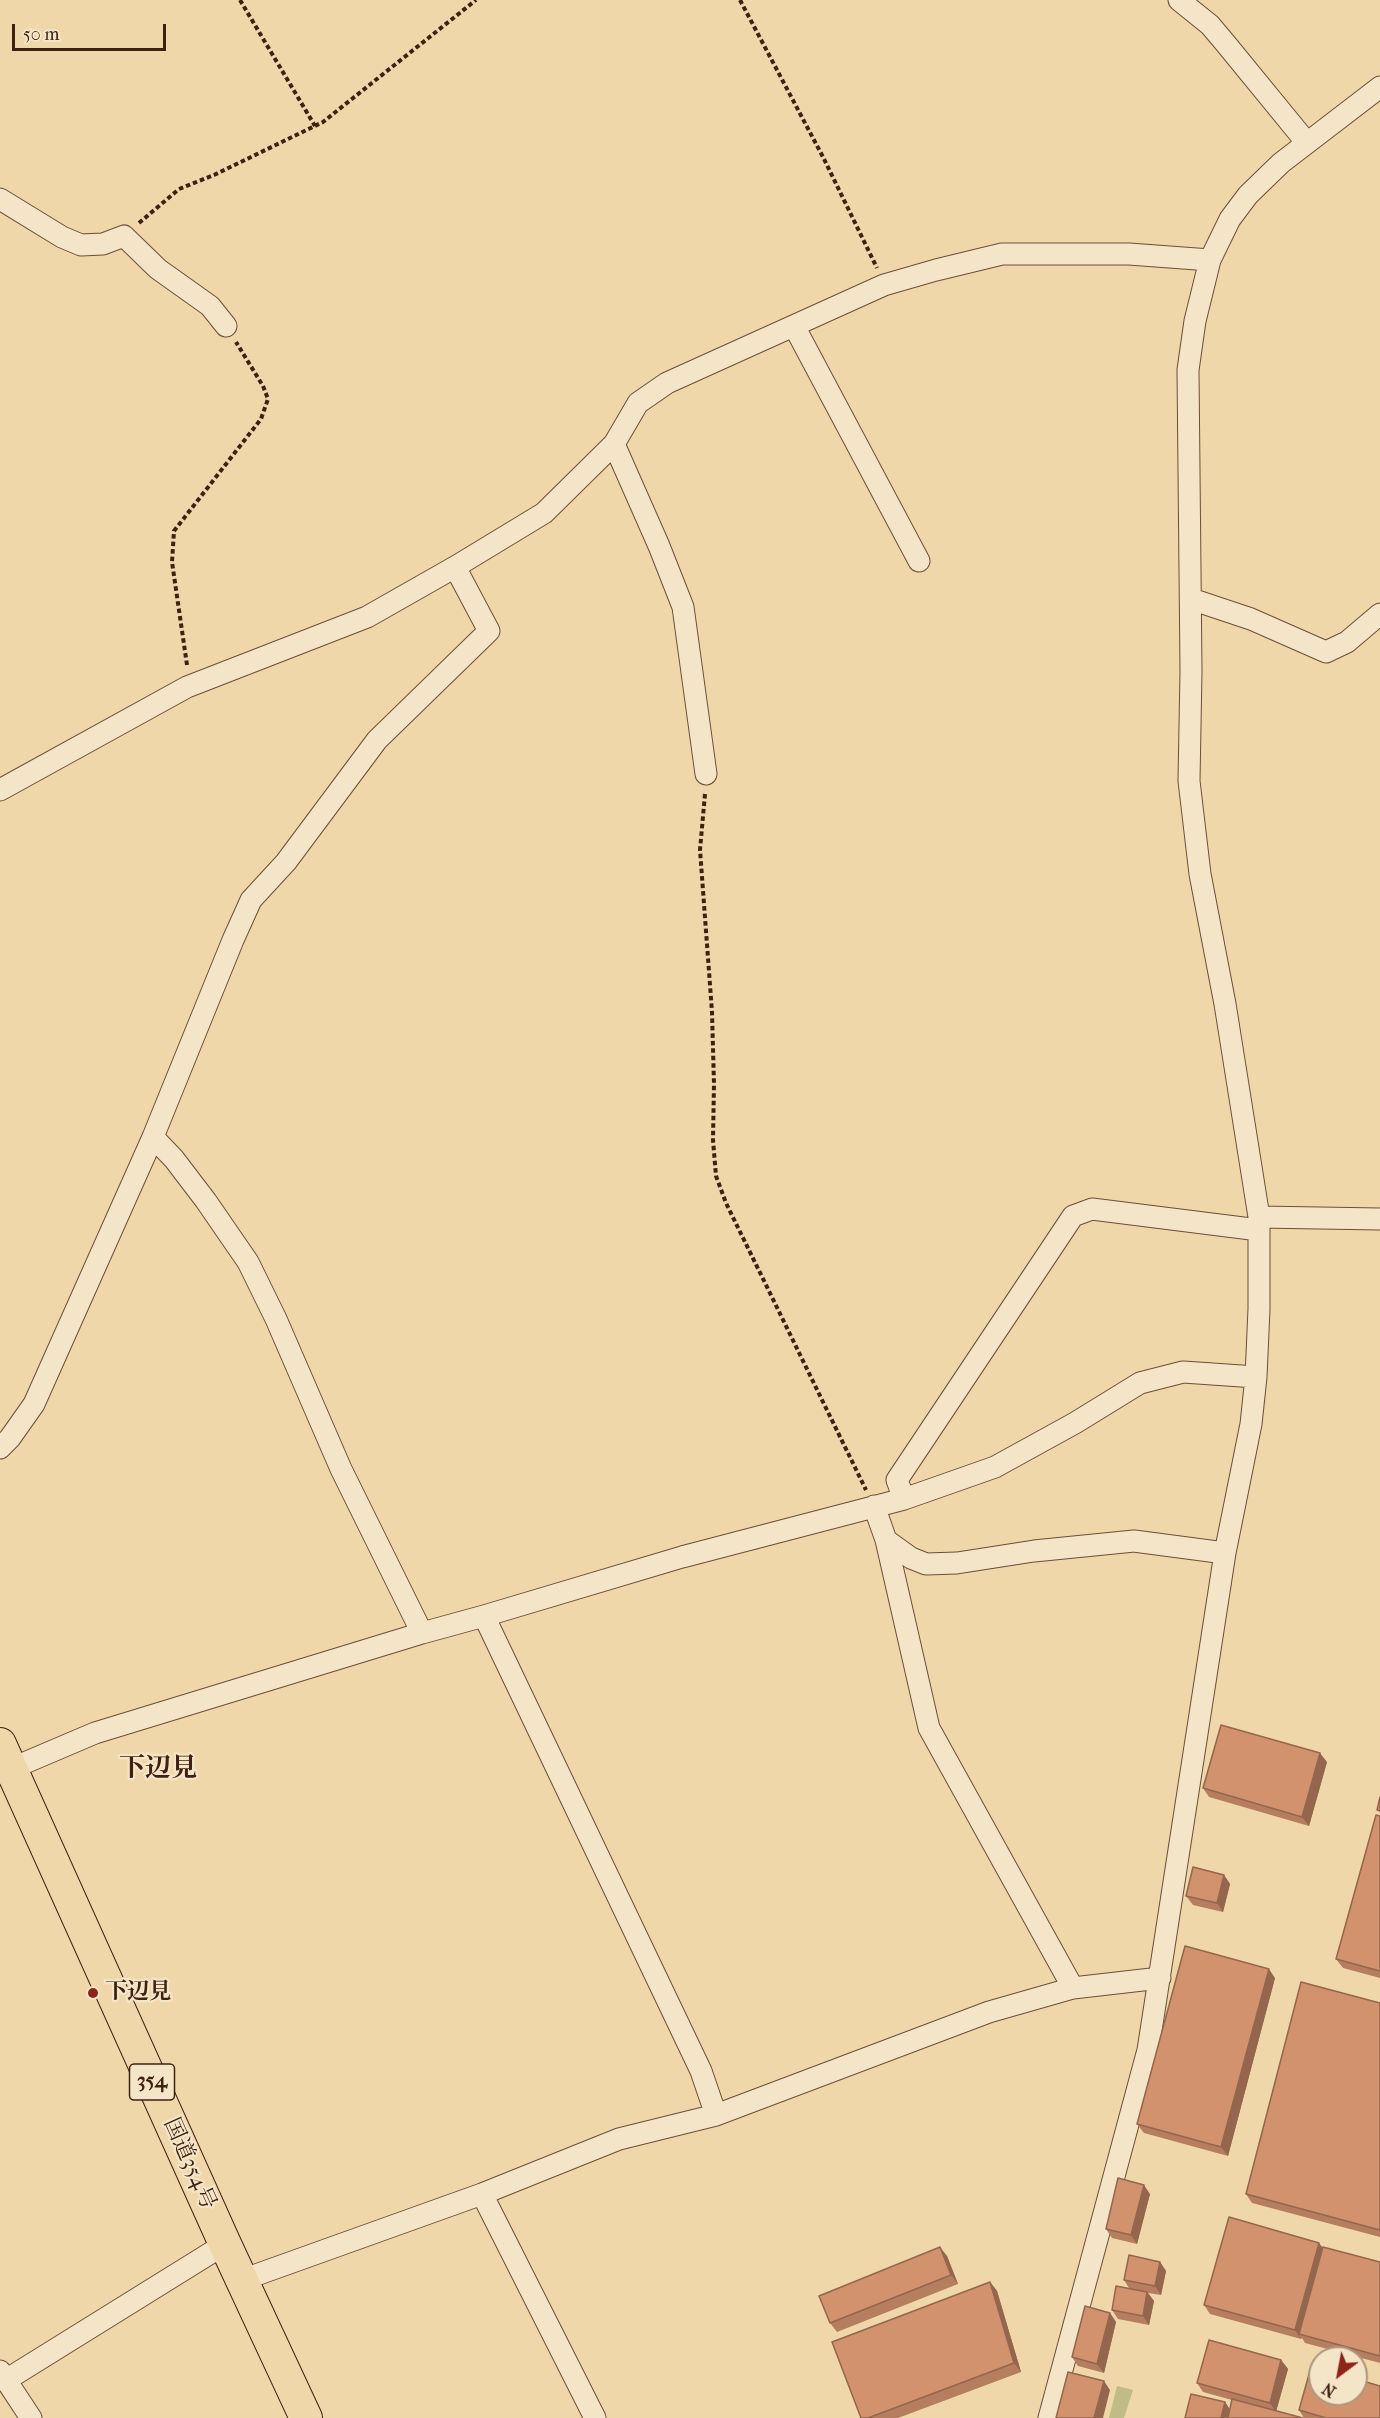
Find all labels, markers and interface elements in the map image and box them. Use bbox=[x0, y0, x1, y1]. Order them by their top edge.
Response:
scale bar bbox=[15, 12, 170, 50]
text: 50 m bbox=[23, 24, 59, 45]
district label: 下辺見 bbox=[119, 1754, 197, 1786]
place label: 下辺見 bbox=[105, 1980, 171, 2006]
marker: 下辺見 bbox=[86, 1986, 100, 2000]
road number: 354 bbox=[130, 2064, 174, 2100]
street label: 国道354号 bbox=[157, 2114, 221, 2214]
north arrow bbox=[1308, 2346, 1368, 2406]
text: N bbox=[1319, 2379, 1339, 2401]

